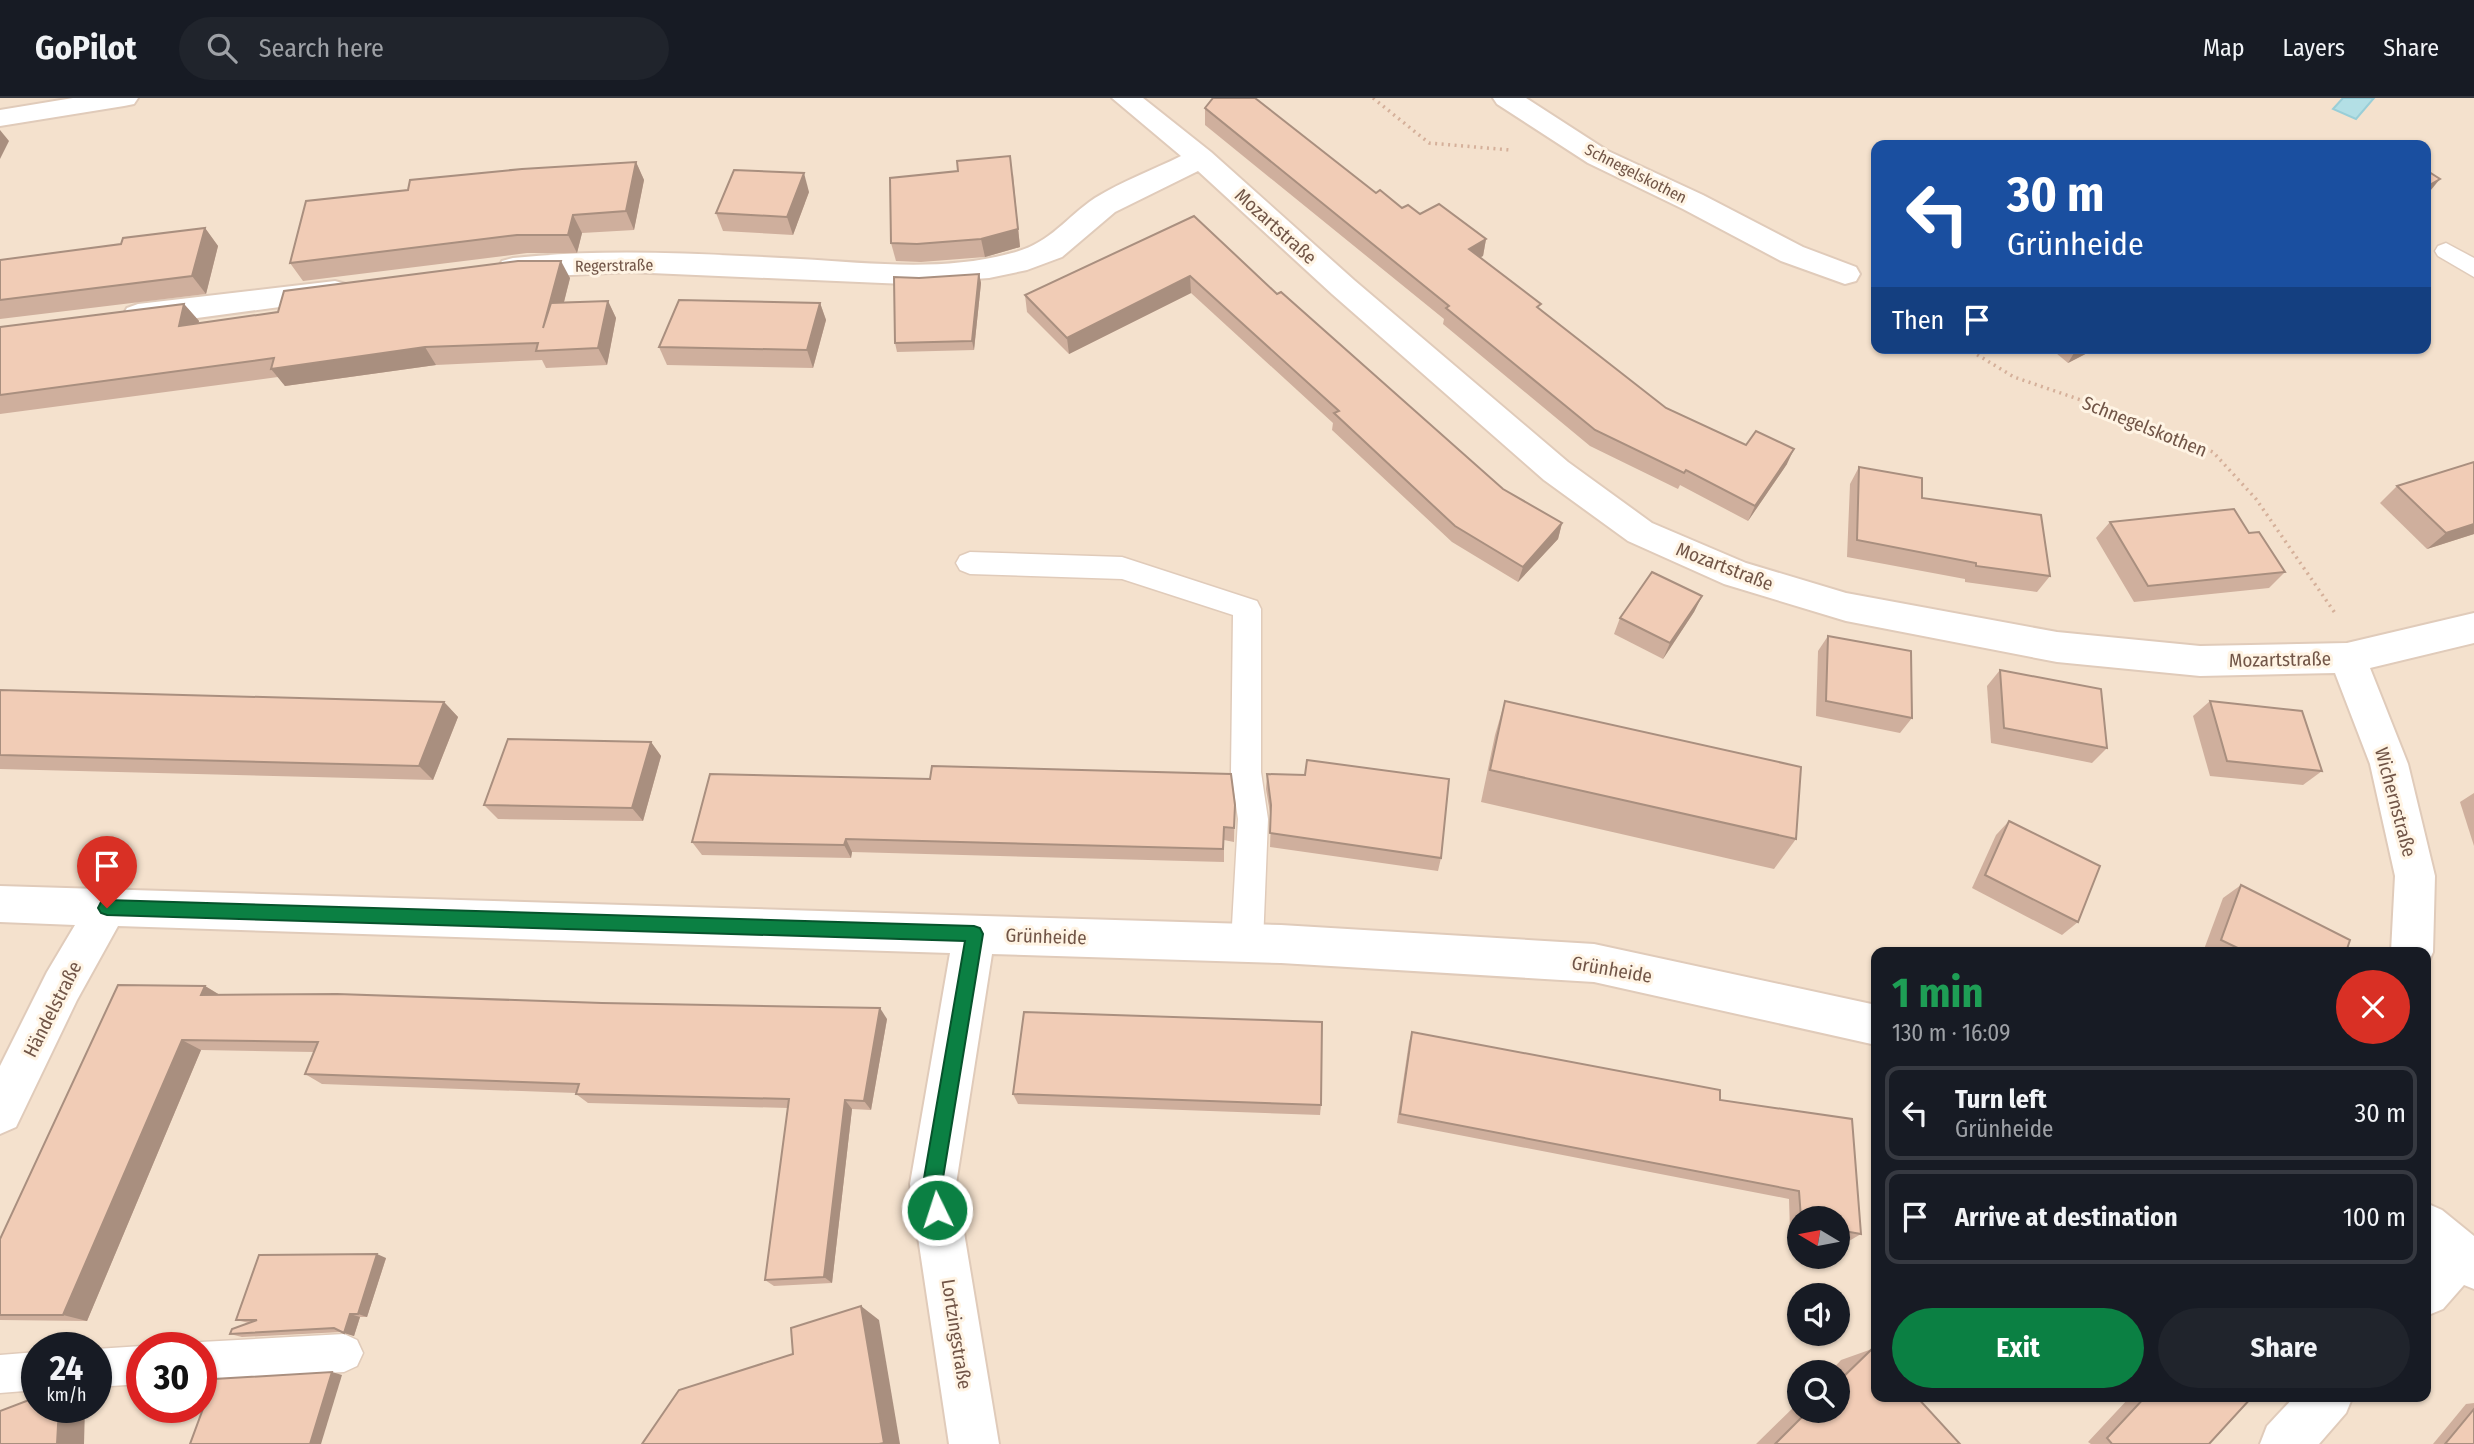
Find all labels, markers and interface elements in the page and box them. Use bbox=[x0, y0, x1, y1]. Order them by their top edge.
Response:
search box bbox=[179, 17, 669, 80]
text: GoPilot bbox=[35, 28, 137, 68]
icon: search bbox=[203, 29, 241, 67]
text: Search here bbox=[259, 33, 384, 64]
text: Map bbox=[2203, 34, 2245, 62]
text: Layers bbox=[2283, 34, 2345, 62]
text: Share bbox=[2383, 34, 2439, 62]
street label: Schnegelskothen bbox=[1582, 140, 1690, 207]
text: 30 m bbox=[2007, 165, 2105, 224]
icon: left bbox=[1892, 168, 1983, 259]
street label: Mozartstraße bbox=[1230, 184, 1321, 269]
text: Grünheide bbox=[2007, 225, 2144, 263]
street label: Regerstraße bbox=[575, 255, 653, 276]
icon: arrive bbox=[1958, 301, 1996, 339]
text: Then bbox=[1892, 305, 1944, 336]
street label: Schnegelskothen bbox=[2079, 391, 2211, 462]
street label: Mozartstraße bbox=[1673, 537, 1777, 595]
street label: Mozartstraße bbox=[2229, 647, 2331, 672]
street label: Wichernstraße bbox=[2370, 745, 2421, 859]
pin bbox=[77, 836, 137, 908]
icon: arrive bbox=[88, 847, 126, 885]
street label: Grünheide bbox=[1005, 924, 1087, 949]
street label: Grünheide bbox=[1570, 951, 1654, 988]
street label: Händelstraße bbox=[18, 957, 86, 1061]
text: 1 min bbox=[1892, 968, 1983, 1018]
button: close bbox=[2336, 970, 2410, 1044]
text: 130 m · 16:09 bbox=[1892, 1019, 2010, 1047]
text: Turn left bbox=[1955, 1084, 2047, 1115]
icon: left bbox=[1896, 1094, 1934, 1132]
text: 30 m bbox=[2355, 1098, 2406, 1129]
text: Grünheide bbox=[1955, 1115, 2053, 1143]
position arrow bbox=[900, 1173, 974, 1247]
icon: arrive bbox=[1896, 1198, 1934, 1236]
text: Arrive at destination bbox=[1955, 1202, 2178, 1233]
text: 100 m bbox=[2343, 1202, 2406, 1233]
north arrow bbox=[1787, 1206, 1850, 1269]
map controls bbox=[1787, 1206, 1850, 1423]
street label: Lortzingstraße bbox=[936, 1277, 977, 1391]
button: sound bbox=[1787, 1283, 1850, 1346]
button: Exit bbox=[1892, 1308, 2144, 1388]
button: Share bbox=[2158, 1308, 2410, 1388]
speed limit sign: 30 bbox=[126, 1332, 217, 1423]
text: 24 bbox=[50, 1347, 83, 1389]
button: search bbox=[1787, 1360, 1850, 1423]
text: km/h bbox=[46, 1384, 87, 1406]

